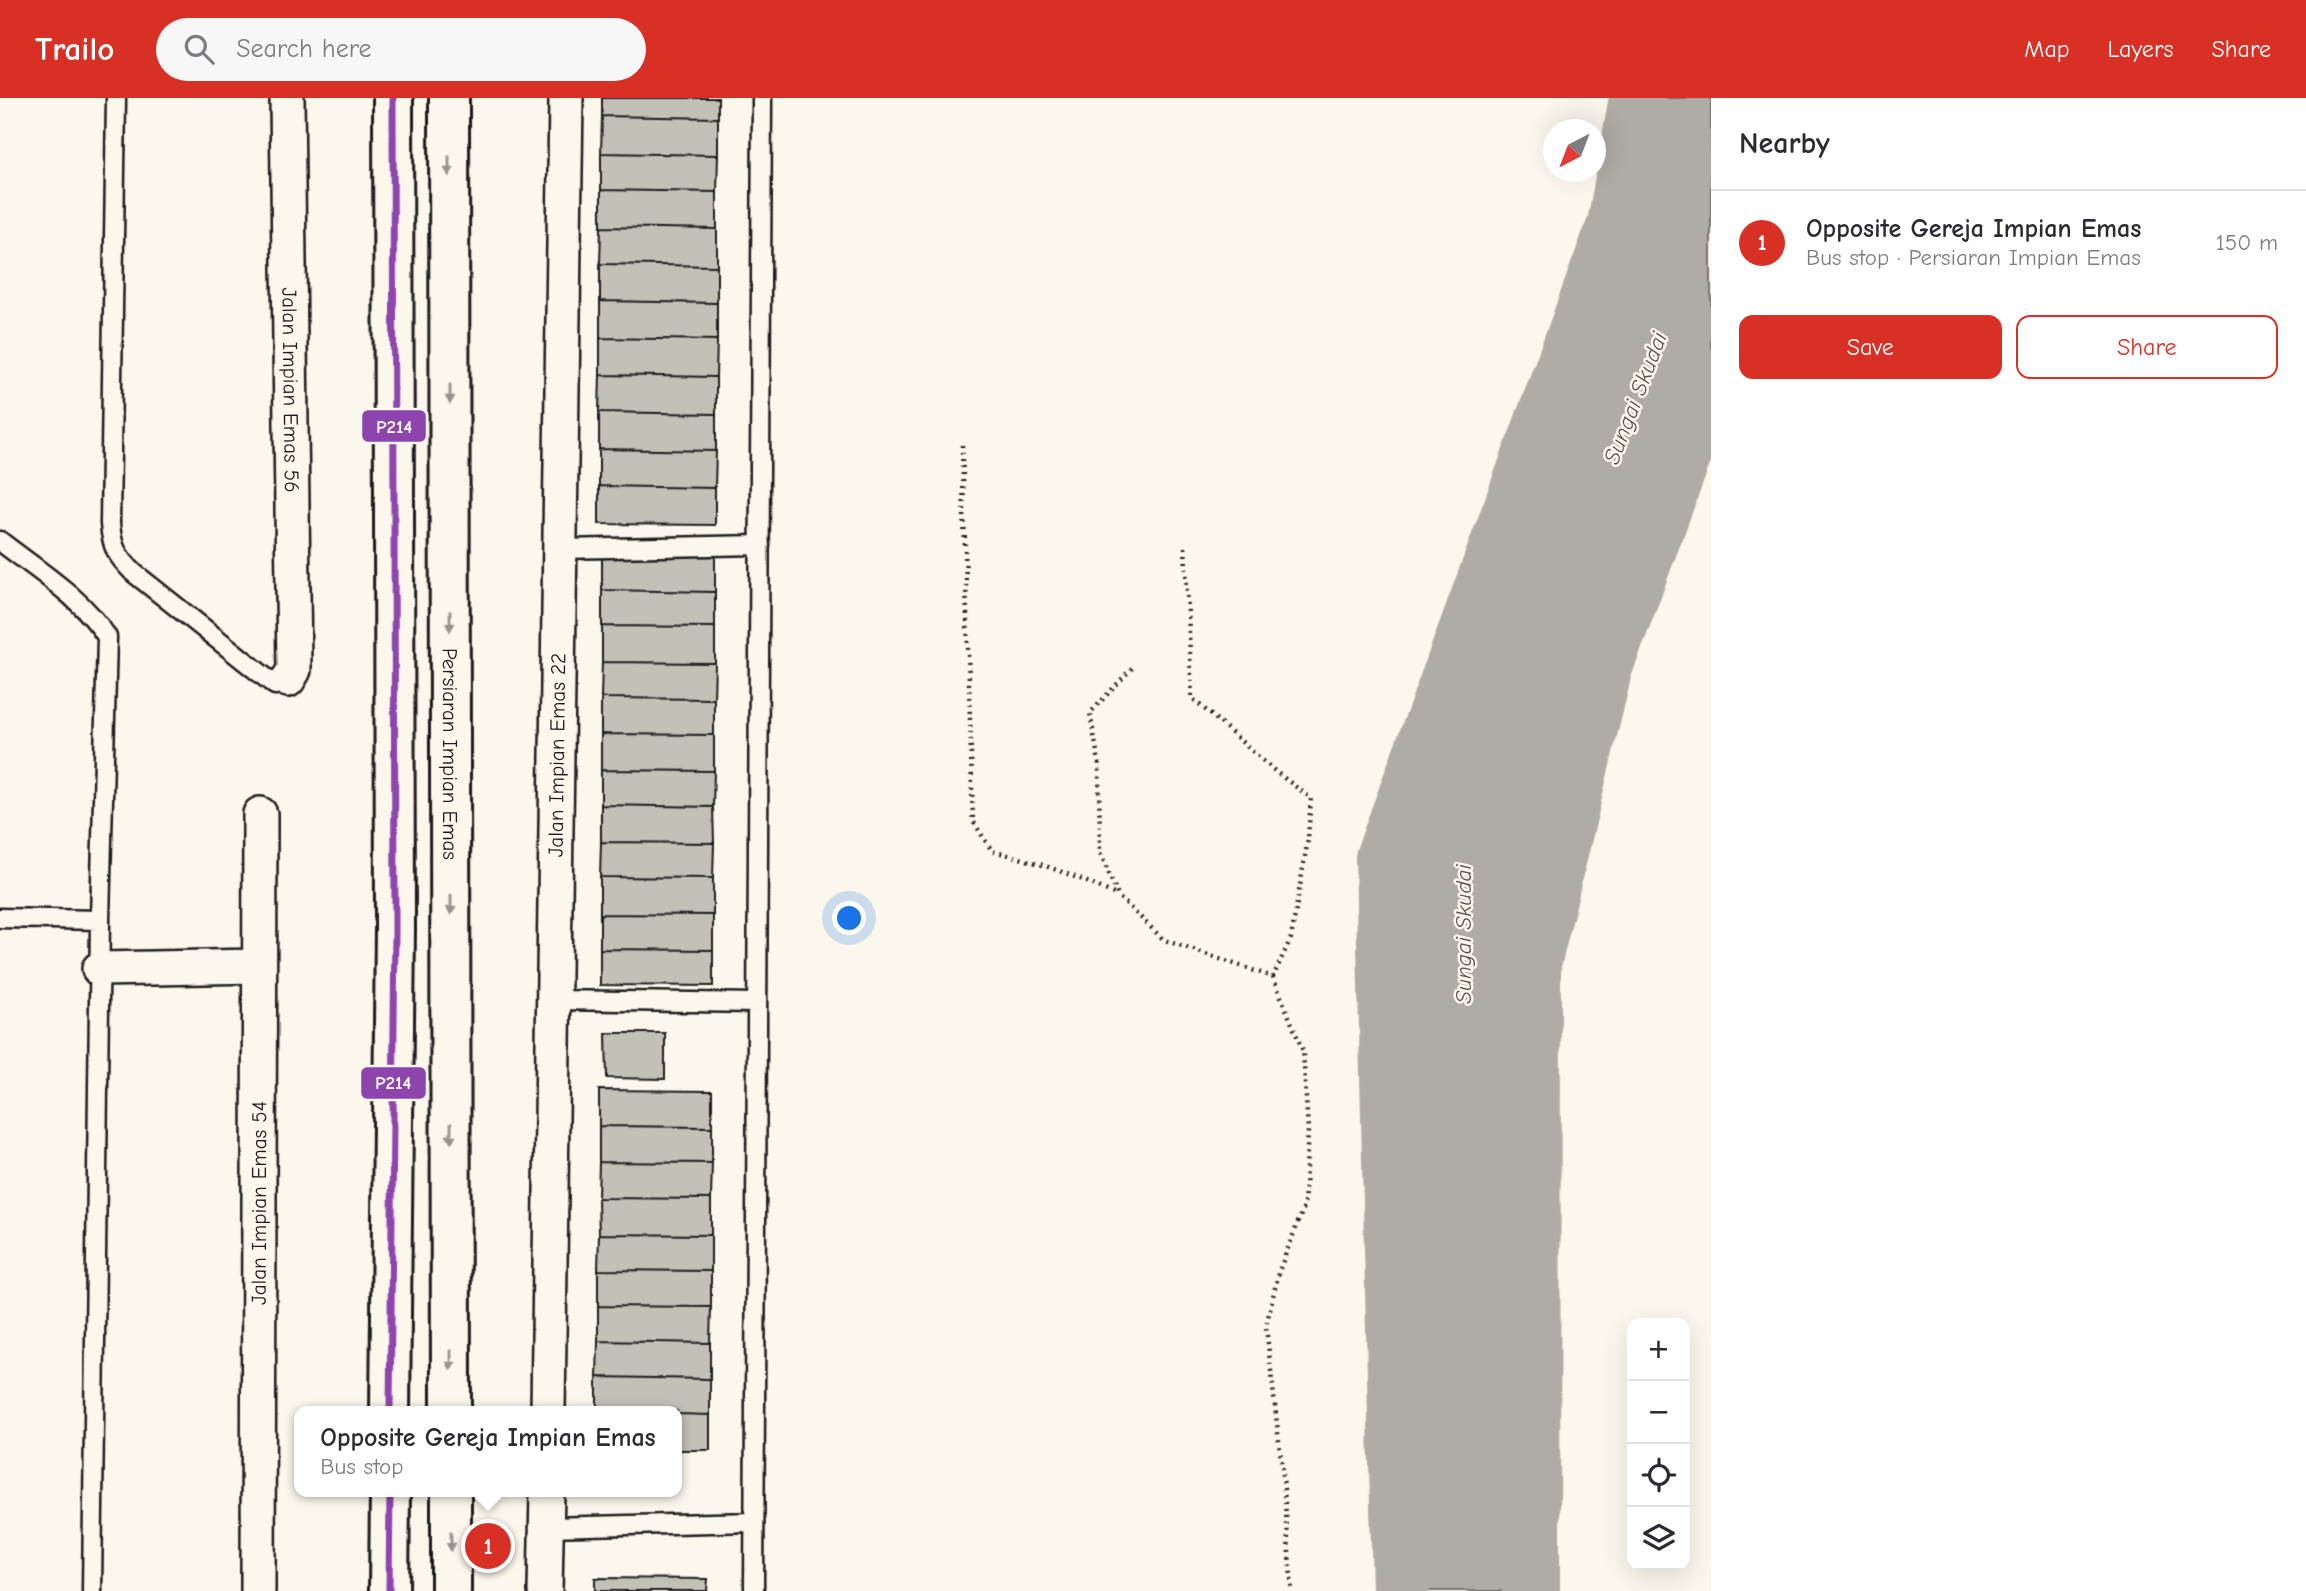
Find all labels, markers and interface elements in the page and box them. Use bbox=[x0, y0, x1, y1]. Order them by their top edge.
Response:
search box bbox=[156, 18, 646, 81]
text: Trailo bbox=[35, 30, 114, 68]
icon: search bbox=[180, 30, 218, 68]
text: Search here bbox=[236, 34, 372, 64]
text: Map bbox=[2024, 35, 2070, 63]
text: Layers bbox=[2108, 35, 2173, 63]
text: Share bbox=[2211, 35, 2271, 63]
north arrow bbox=[1543, 119, 1606, 182]
text: Nearby bbox=[1739, 126, 1830, 161]
one-way arrow bbox=[444, 155, 455, 177]
text: Opposite Gereja Impian Emas bbox=[1806, 214, 2141, 244]
text: 1 bbox=[1757, 229, 1767, 256]
text: 150 m bbox=[2216, 229, 2278, 256]
text: Bus stop · Persiaran Impian Emas bbox=[1806, 244, 2141, 271]
street label: Jalan Impian Emas 56 bbox=[277, 287, 304, 493]
button: Save bbox=[1739, 315, 2002, 379]
button: Share bbox=[2016, 315, 2278, 379]
water label: Sungai Skudai bbox=[1598, 328, 1673, 468]
one-way arrow bbox=[444, 383, 456, 405]
line badge: P214 bbox=[361, 409, 427, 443]
text: P214 bbox=[376, 416, 412, 438]
one-way arrow bbox=[444, 610, 456, 632]
street label: Persiaran Impian Emas bbox=[438, 648, 462, 860]
street label: Jalan Impian Emas 22 bbox=[544, 653, 570, 857]
water label: Sungai Skudai bbox=[1450, 864, 1477, 1004]
one-way arrow bbox=[445, 894, 457, 916]
your location bbox=[832, 901, 866, 935]
line badge: P214 bbox=[360, 1066, 427, 1100]
text: P214 bbox=[375, 1072, 411, 1094]
street label: Jalan Impian Emas 54 bbox=[247, 1101, 271, 1305]
one-way arrow bbox=[445, 1122, 457, 1144]
map controls bbox=[1627, 1318, 1690, 1570]
button: + bbox=[1627, 1318, 1690, 1381]
one-way arrow bbox=[445, 1349, 457, 1371]
button: − bbox=[1627, 1381, 1690, 1444]
popup bbox=[294, 1406, 682, 1497]
text: Opposite Gereja Impian Emas bbox=[320, 1423, 656, 1453]
button: locate bbox=[1627, 1444, 1690, 1507]
text: Bus stop bbox=[320, 1453, 403, 1480]
button: layers bbox=[1627, 1507, 1690, 1570]
pin: 1 bbox=[465, 1520, 511, 1572]
one-way arrow bbox=[445, 1531, 457, 1553]

